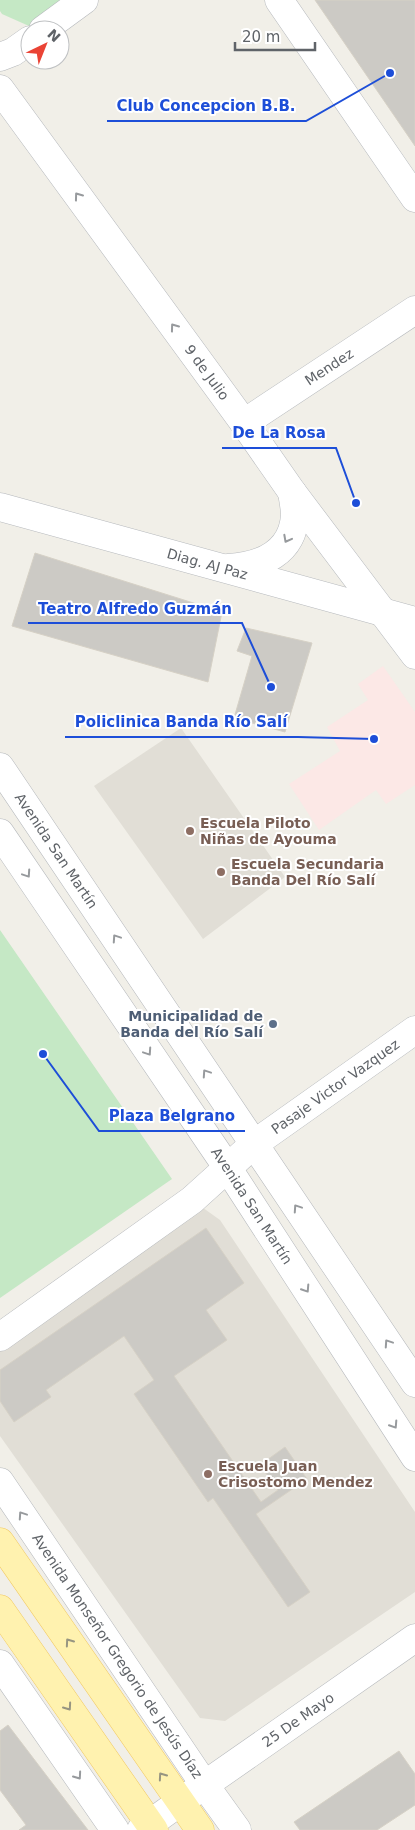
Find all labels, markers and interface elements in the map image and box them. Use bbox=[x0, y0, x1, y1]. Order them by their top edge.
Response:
north arrow bbox=[20, 20, 70, 70]
scale bar bbox=[235, 20, 315, 52]
text: N bbox=[44, 26, 64, 45]
text: 20 m bbox=[242, 28, 280, 46]
callout: Club Concepcion B.B. bbox=[107, 91, 306, 121]
text: Club Concepcion B.B. bbox=[116, 97, 296, 115]
one-way arrow bbox=[75, 192, 84, 202]
one-way arrow bbox=[171, 323, 180, 333]
street label: 9 de Julio bbox=[182, 342, 233, 403]
street label: Mendez bbox=[302, 345, 356, 388]
callout: De La Rosa bbox=[222, 418, 336, 448]
text: De La Rosa bbox=[232, 424, 326, 442]
one-way arrow bbox=[283, 533, 293, 542]
street label: Diag. AJ Paz bbox=[165, 545, 249, 583]
callout: Teatro Alfredo Guzmán bbox=[28, 593, 242, 623]
text: Teatro Alfredo Guzmán bbox=[38, 600, 232, 618]
callout: Policlinica Banda Río Salí bbox=[65, 707, 298, 737]
text: Policlinica Banda Río Salí bbox=[75, 713, 288, 731]
street label: Avenida San Martín bbox=[12, 790, 101, 912]
place label: Escuela Piloto Niñas de Ayouma bbox=[200, 815, 337, 847]
marker: Escuela Piloto Niñas de Ayouma bbox=[184, 825, 196, 837]
place label: Escuela Secundaria Banda Del Río Salí bbox=[231, 856, 384, 888]
marker: Escuela Secundaria Banda Del Río Salí bbox=[215, 866, 227, 878]
one-way arrow bbox=[21, 868, 30, 878]
one-way arrow bbox=[113, 934, 122, 944]
place label: Municipalidad de Banda del Río Salí bbox=[120, 1008, 264, 1040]
marker: Municipalidad de Banda del Río Salí bbox=[267, 1018, 279, 1030]
street label: Pasaje Victor Vazquez bbox=[268, 1036, 402, 1137]
one-way arrow bbox=[142, 1046, 151, 1055]
one-way arrow bbox=[203, 1069, 213, 1078]
callout: Plaza Belgrano bbox=[99, 1101, 245, 1131]
text: Plaza Belgrano bbox=[109, 1107, 235, 1125]
street label: Avenida San Martín bbox=[208, 1144, 296, 1267]
one-way arrow bbox=[294, 1204, 303, 1213]
one-way arrow bbox=[300, 1283, 309, 1293]
one-way arrow bbox=[385, 1339, 394, 1348]
one-way arrow bbox=[388, 1420, 398, 1429]
place label: Escuela Juan Crisostomo Mendez bbox=[218, 1458, 373, 1490]
marker: Escuela Juan Crisostomo Mendez bbox=[202, 1468, 214, 1480]
one-way arrow bbox=[19, 1511, 28, 1521]
street label: Avenida Monseñor Gregorio de Jesús Díaz bbox=[29, 1531, 206, 1781]
one-way arrow bbox=[66, 1638, 75, 1648]
street label: 25 De Mayo bbox=[259, 1689, 337, 1750]
one-way arrow bbox=[62, 1701, 71, 1710]
one-way arrow bbox=[72, 1770, 81, 1780]
one-way arrow bbox=[159, 1772, 168, 1782]

